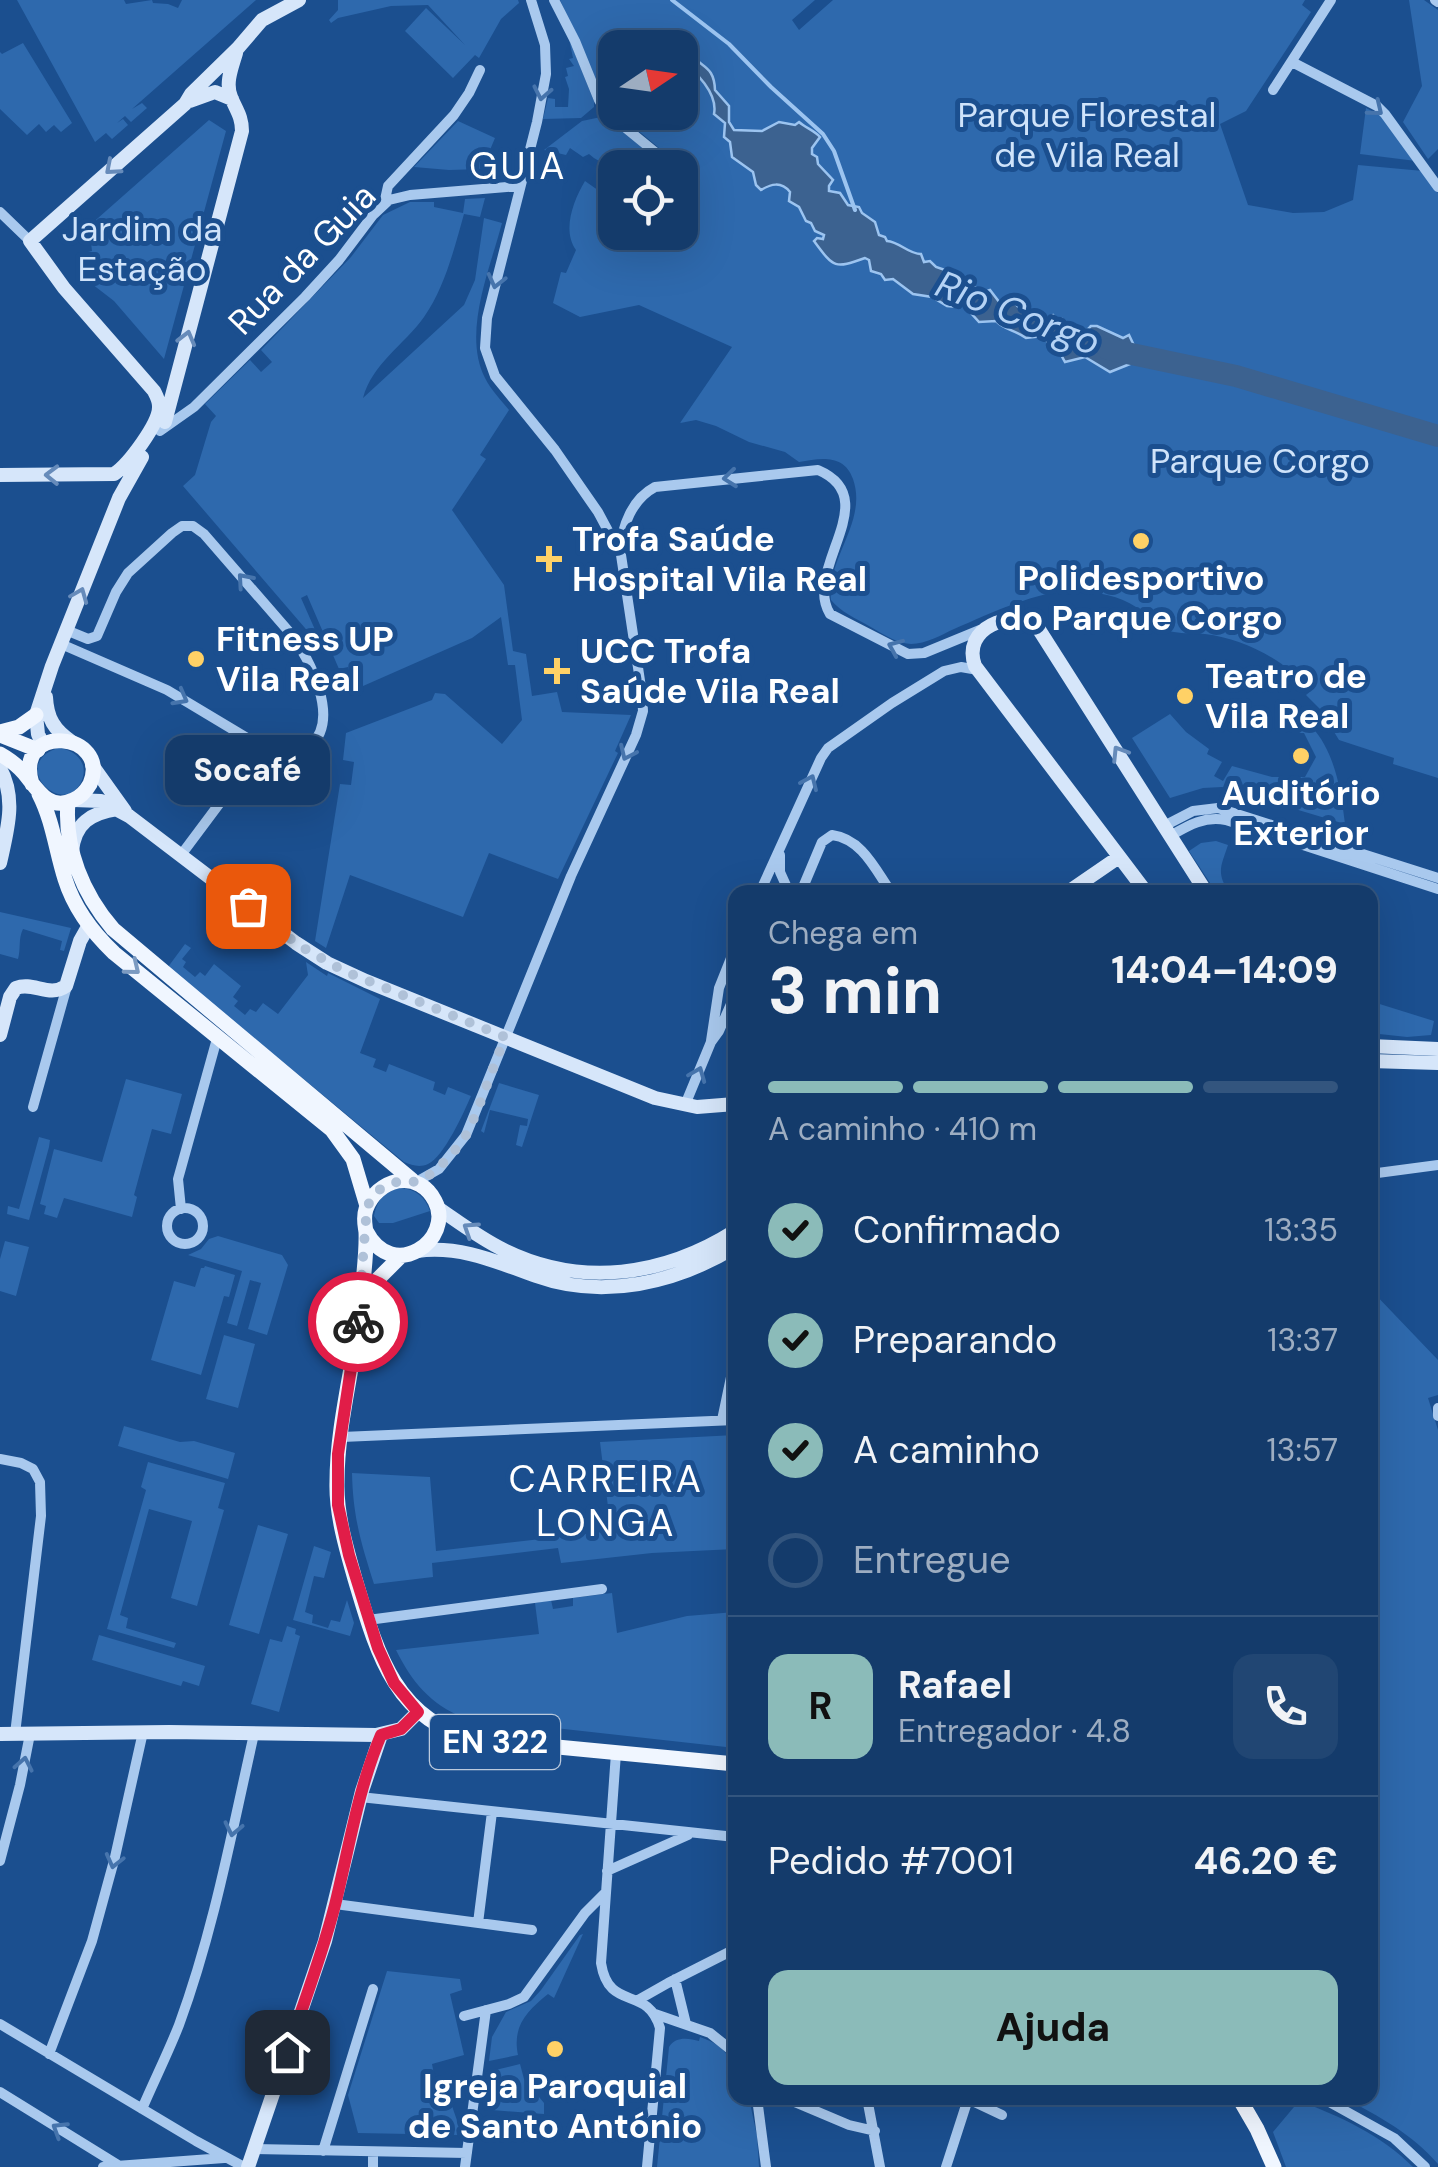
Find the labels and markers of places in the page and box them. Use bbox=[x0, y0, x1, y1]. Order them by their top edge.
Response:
place label: Trofa Saúde Hospital Vila Real bbox=[572, 516, 867, 602]
marker: Polidesportivo do Parque Corgo bbox=[1130, 530, 1152, 552]
marker: Trofa Saúde Hospital Vila Real bbox=[536, 546, 562, 572]
place label: Polidesportivo do Parque Corgo bbox=[999, 555, 1283, 641]
place label: Fitness UP Vila Real bbox=[216, 616, 394, 702]
place label: UCC Trofa Saúde Vila Real bbox=[580, 628, 840, 714]
marker: Fitness UP Vila Real bbox=[185, 648, 207, 670]
place label: Teatro de Vila Real bbox=[1205, 653, 1367, 739]
marker: UCC Trofa Saúde Vila Real bbox=[544, 658, 570, 684]
marker: Teatro de Vila Real bbox=[1174, 685, 1196, 707]
callout: Socafé bbox=[166, 736, 330, 806]
marker: Auditório Exterior bbox=[1290, 745, 1312, 767]
place label: Auditório Exterior bbox=[1221, 770, 1381, 856]
pin bbox=[206, 864, 291, 949]
pin bbox=[245, 2010, 330, 2095]
marker: Igreja Paroquial de Santo António bbox=[544, 2038, 566, 2060]
place label: Igreja Paroquial de Santo António bbox=[408, 2063, 702, 2149]

